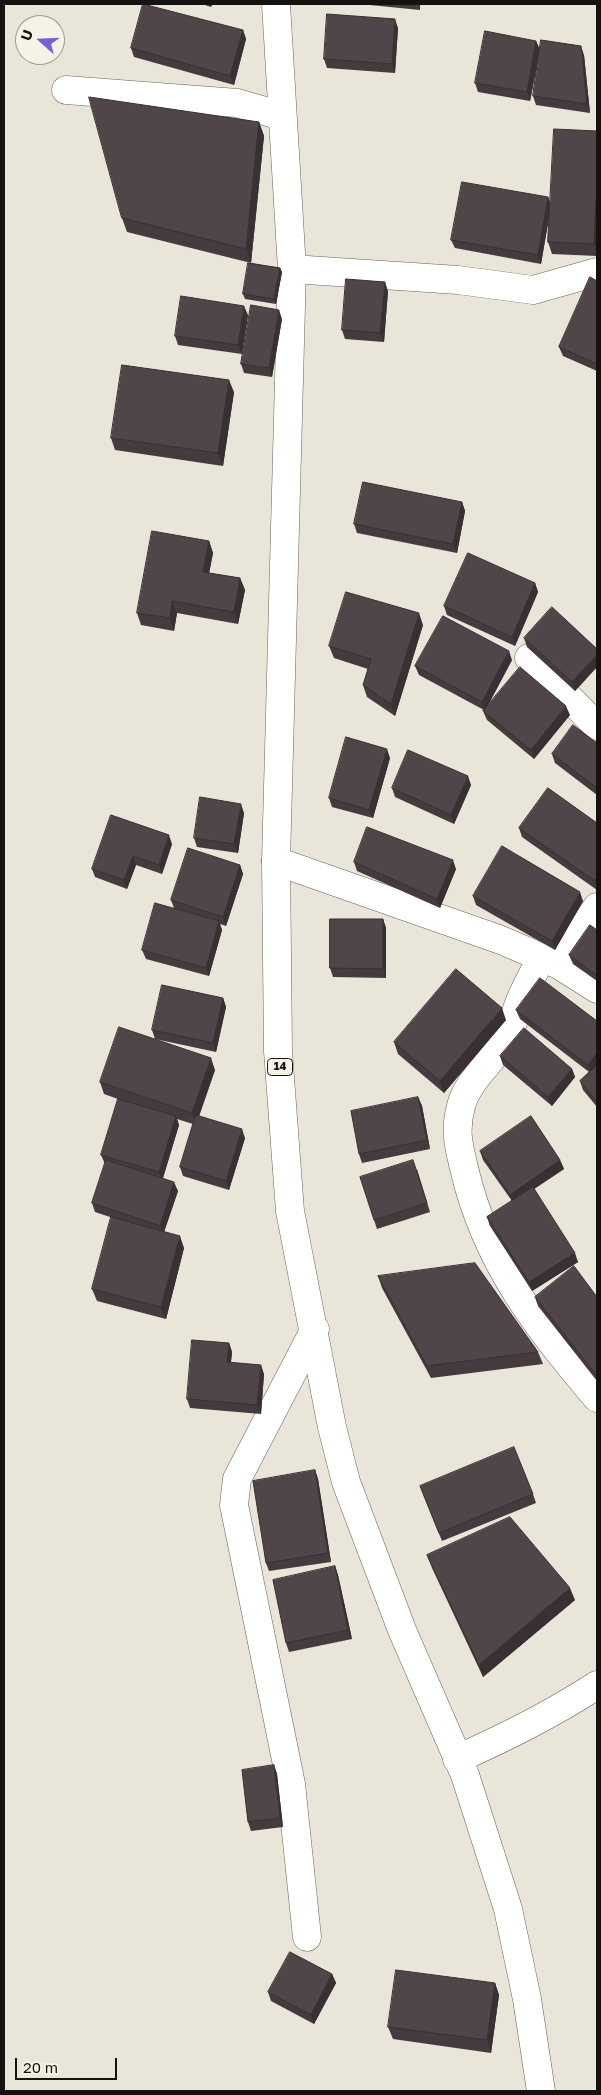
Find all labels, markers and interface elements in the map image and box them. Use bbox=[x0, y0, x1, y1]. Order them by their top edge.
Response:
north arrow bbox=[15, 15, 65, 65]
text: U bbox=[17, 27, 36, 43]
road number: 14 bbox=[268, 1058, 292, 1076]
scale bar bbox=[18, 2048, 120, 2080]
text: 20 m bbox=[23, 2058, 58, 2076]

